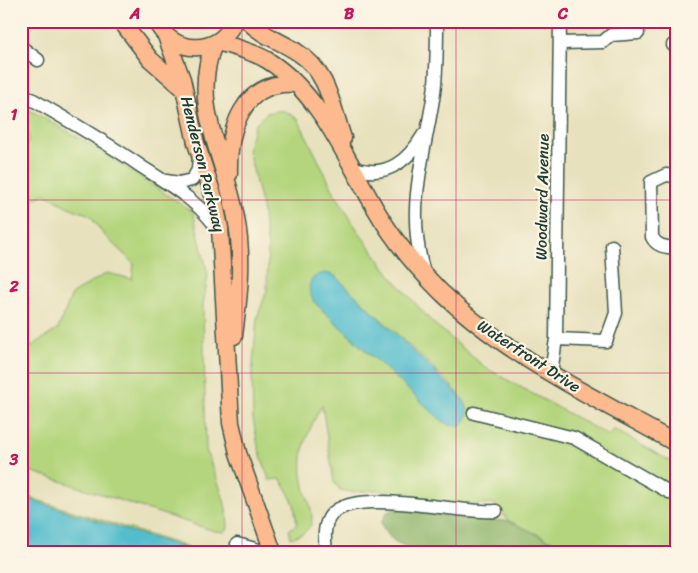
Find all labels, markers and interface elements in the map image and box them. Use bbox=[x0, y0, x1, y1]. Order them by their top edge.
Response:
text: A bbox=[129, 0, 140, 28]
text: B bbox=[344, 0, 355, 28]
text: C bbox=[557, 0, 569, 28]
street label: Henderson Parkway bbox=[172, 93, 234, 236]
text: 1 bbox=[11, 100, 18, 129]
street label: Woodward Avenue bbox=[526, 133, 558, 260]
text: 2 bbox=[8, 272, 19, 301]
street label: Waterfront Drive bbox=[471, 311, 587, 401]
text: 3 bbox=[9, 445, 19, 474]

